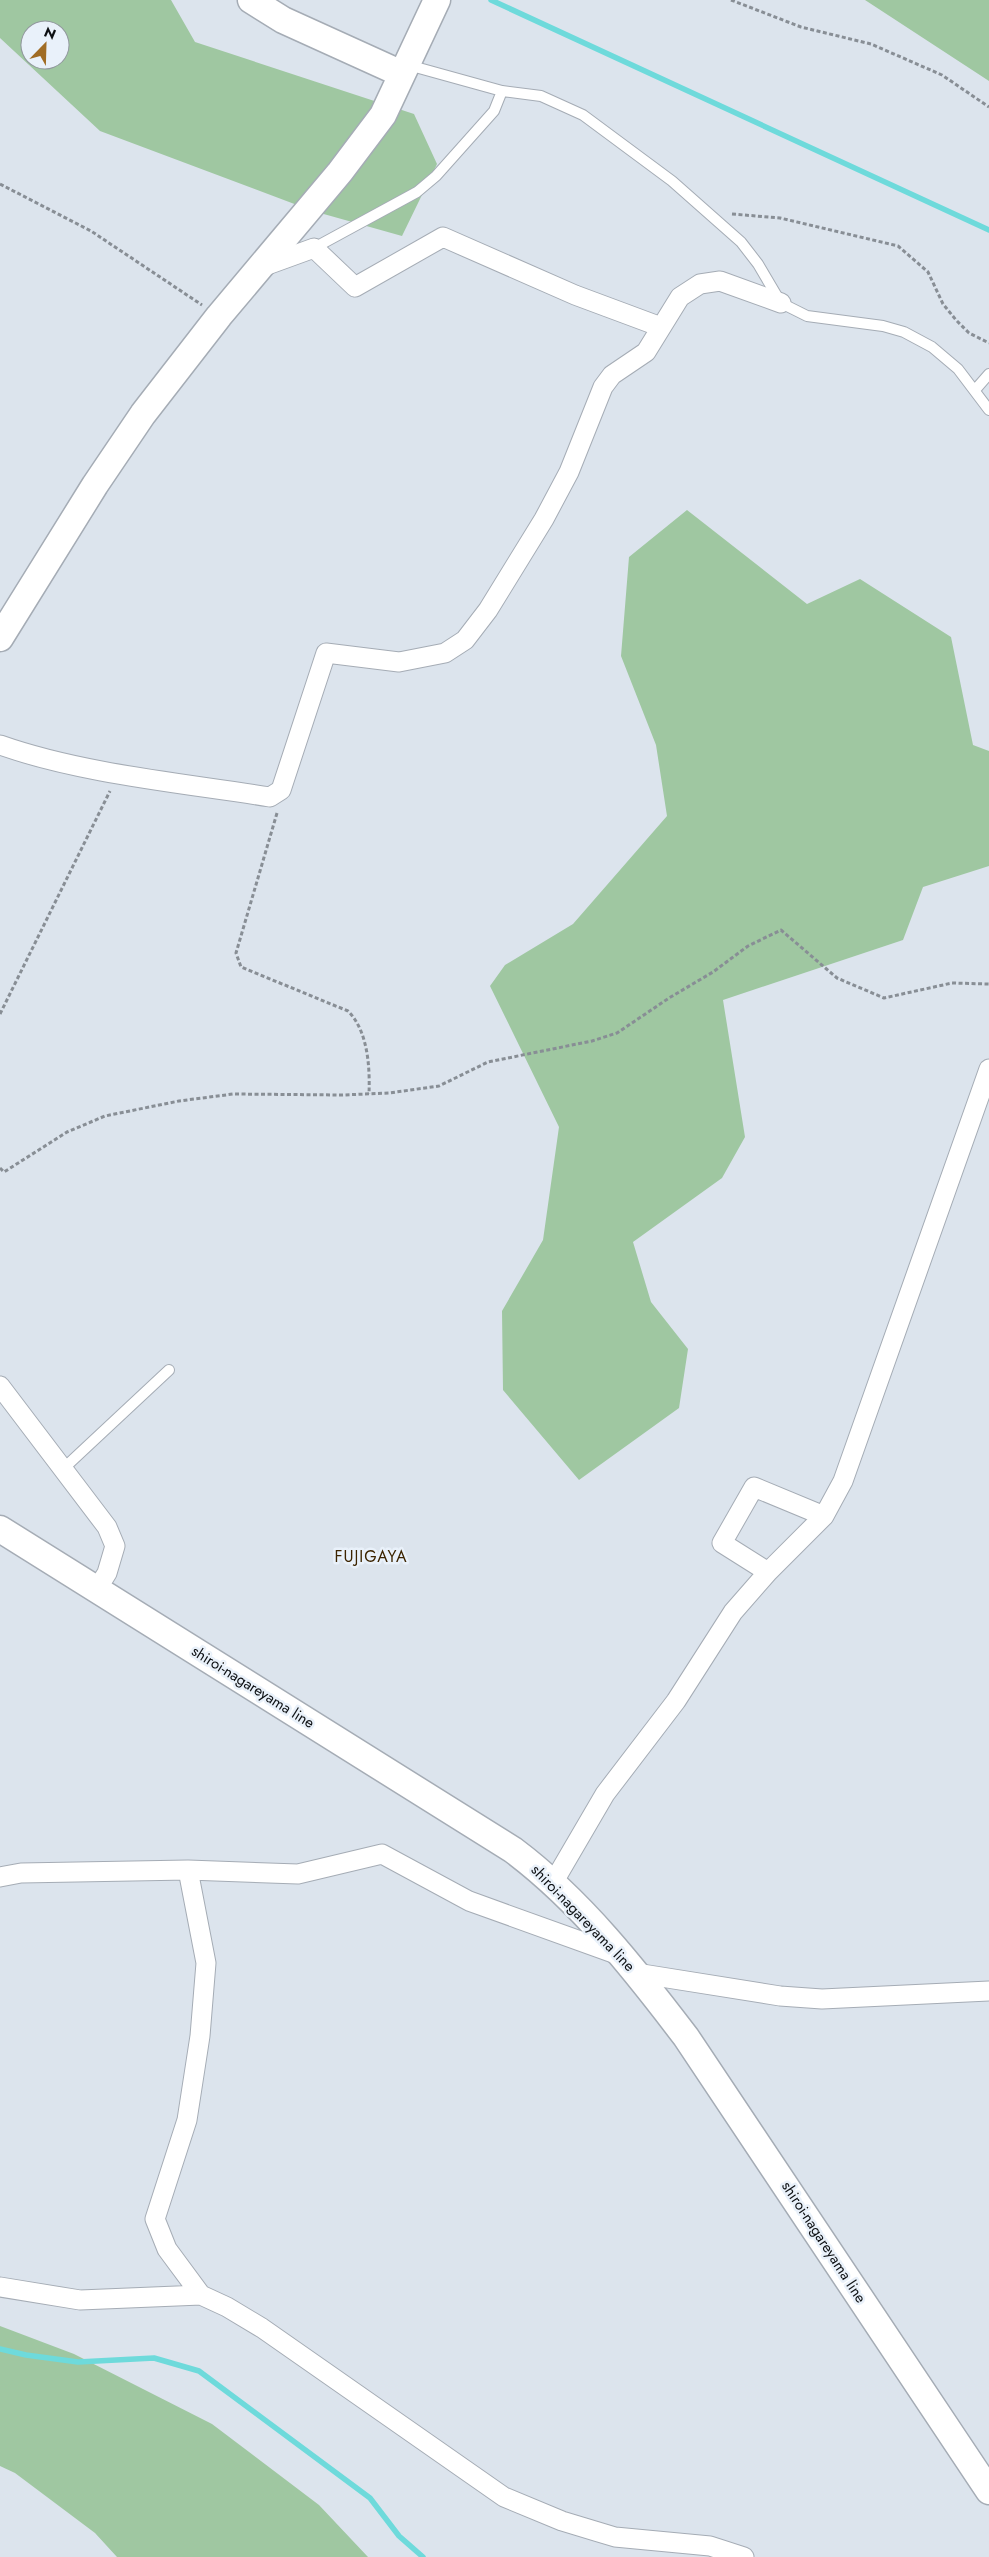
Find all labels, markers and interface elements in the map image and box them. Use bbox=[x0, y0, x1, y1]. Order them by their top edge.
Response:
north arrow bbox=[20, 20, 70, 70]
text: N bbox=[41, 22, 59, 44]
district label: FUJIGAYA bbox=[334, 1545, 408, 1568]
street label: shiroi-nagareyama line bbox=[187, 1640, 319, 1734]
street label: shiroi-nagareyama line bbox=[526, 1859, 640, 1977]
street label: shiroi-nagareyama line bbox=[776, 2177, 872, 2308]

